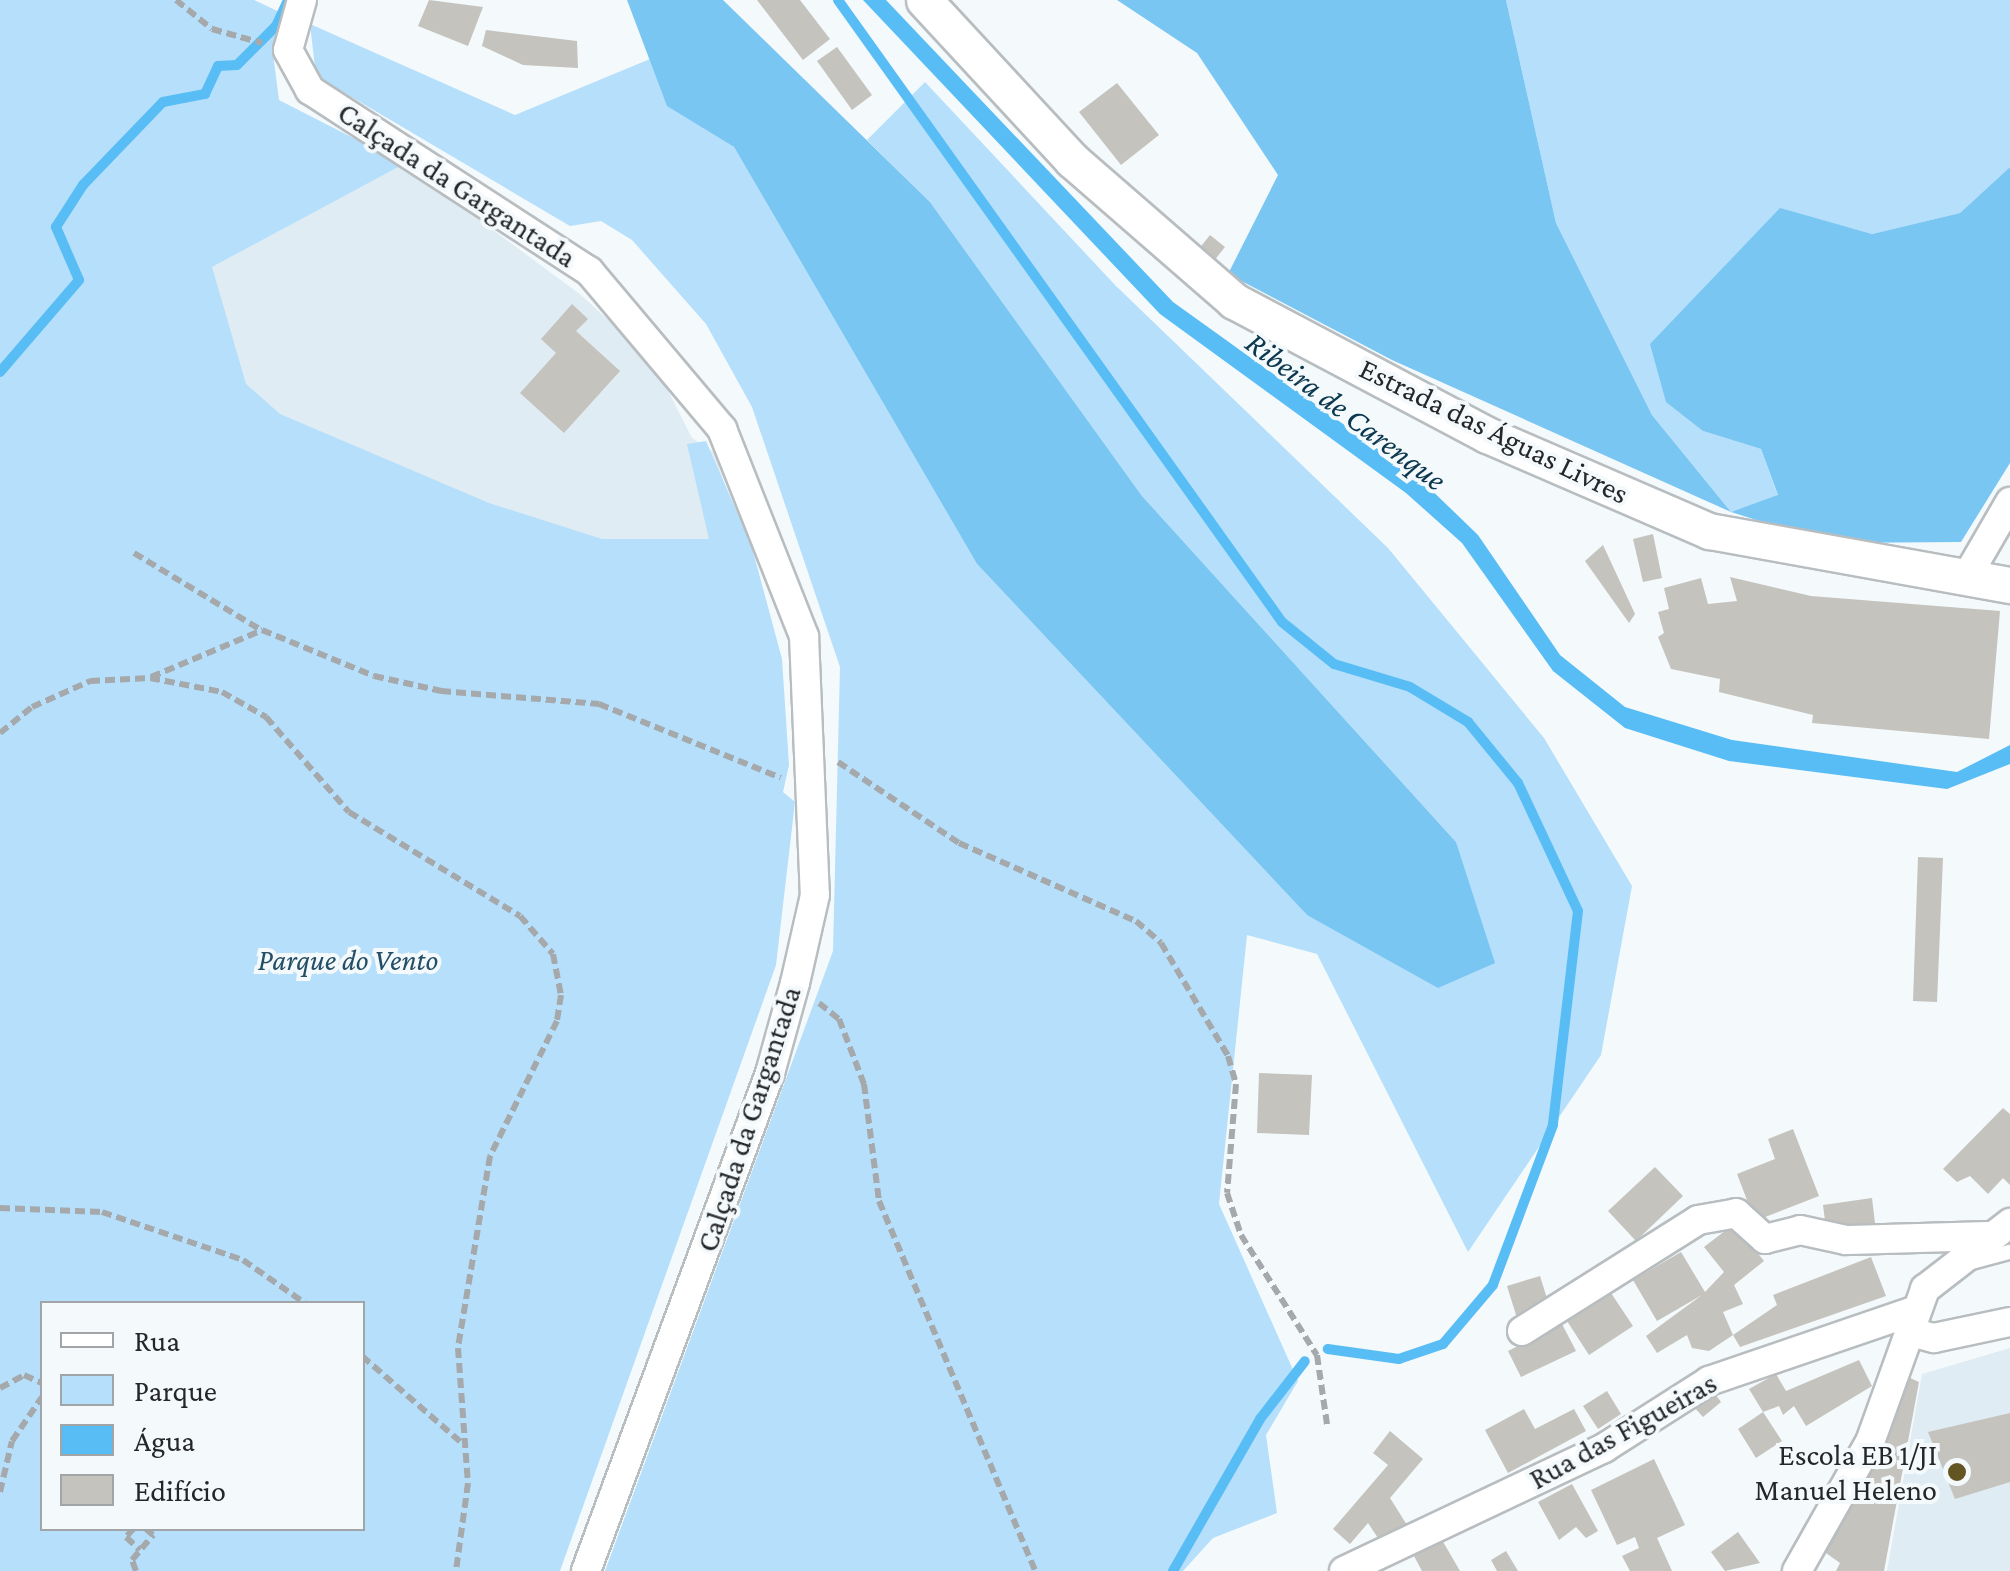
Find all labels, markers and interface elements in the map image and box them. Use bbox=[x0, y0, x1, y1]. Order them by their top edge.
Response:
street label: Calçada da Gargantada bbox=[331, 94, 583, 276]
water label: Ribeira de Carenque bbox=[1238, 323, 1454, 499]
street label: Estrada das Águas Livres bbox=[1354, 350, 1634, 512]
park label: Parque do Vento bbox=[258, 942, 438, 978]
street label: Calçada da Gargantada bbox=[689, 982, 809, 1256]
legend bbox=[40, 1301, 365, 1531]
text: Rua bbox=[134, 1324, 180, 1357]
street label: Rua das Figueiras bbox=[1523, 1365, 1723, 1497]
text: Parque bbox=[134, 1374, 217, 1407]
text: Água bbox=[134, 1424, 195, 1457]
place label: Escola EB 1/JI Manuel Heleno bbox=[1755, 1437, 1937, 1508]
marker: Escola EB 1/JI Manuel Heleno bbox=[1946, 1461, 1968, 1483]
text: Edifício bbox=[134, 1474, 226, 1507]

